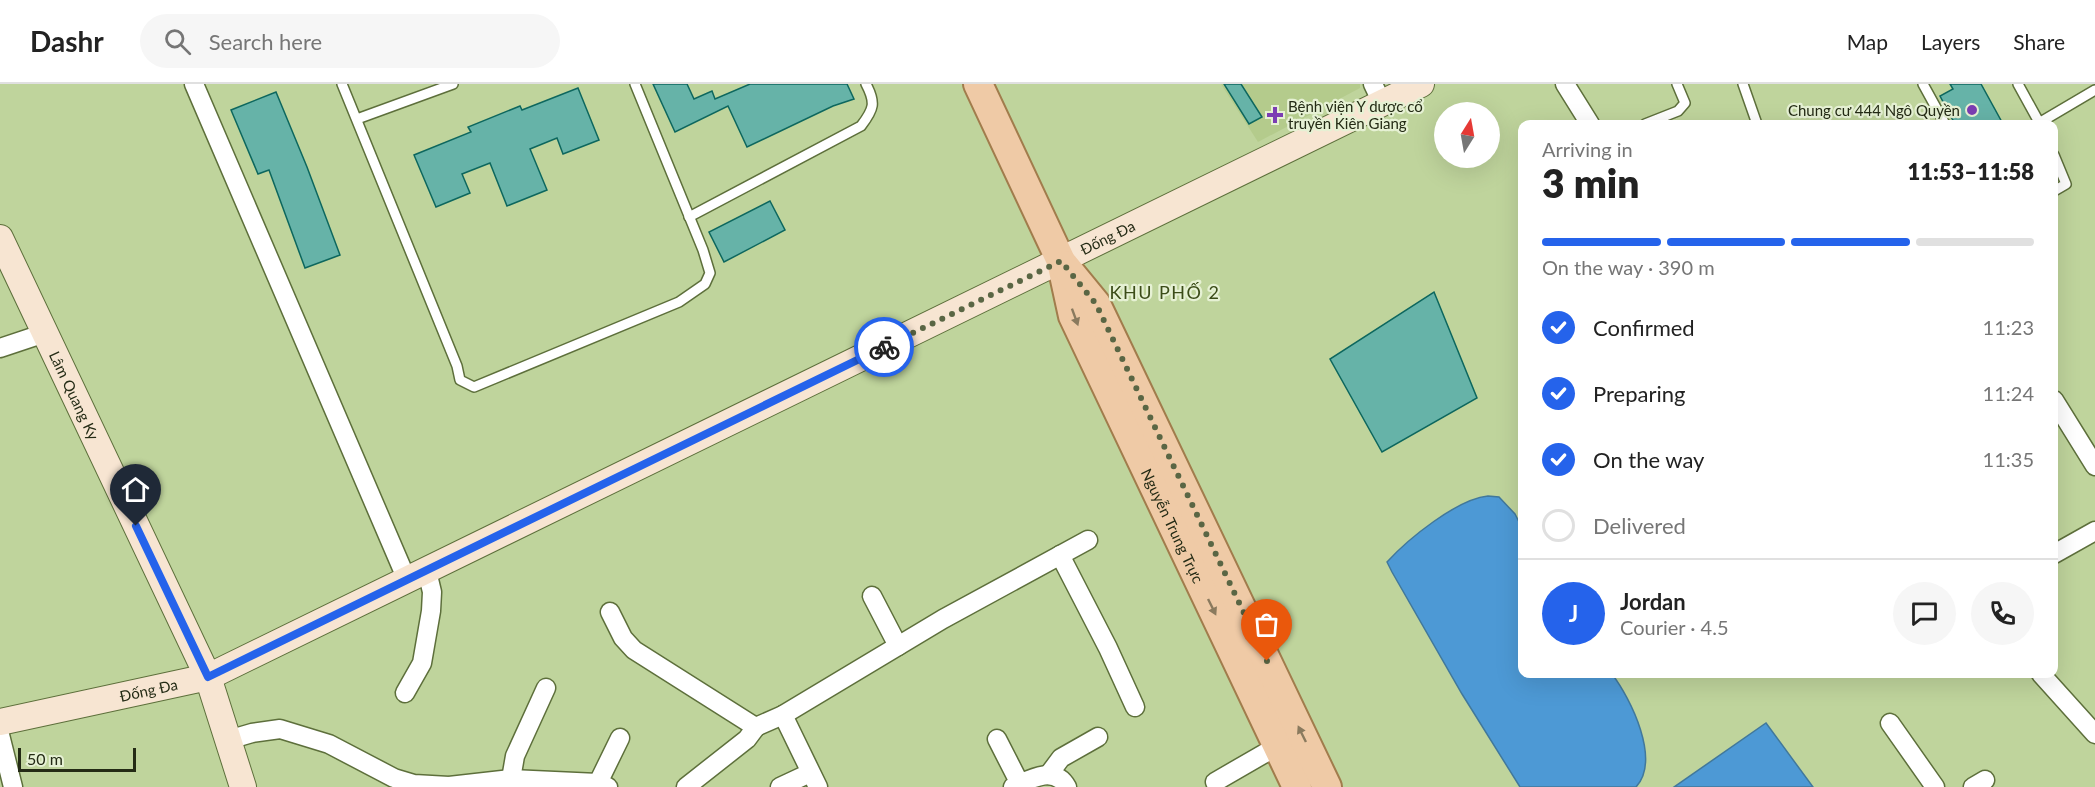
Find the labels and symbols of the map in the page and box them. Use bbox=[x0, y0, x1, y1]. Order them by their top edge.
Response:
place label: Bệnh viện Y dược cổ truyền Kiên Giang bbox=[1288, 97, 1423, 132]
place label: Chung cư 444 Ngô Quyền bbox=[1788, 101, 1960, 119]
north arrow bbox=[1434, 102, 1500, 168]
marker: Chung cư 444 Ngô Quyền bbox=[1965, 103, 1979, 117]
marker: Bệnh viện Y dược cổ truyền Kiên Giang bbox=[1266, 106, 1284, 124]
street label: Đống Đa bbox=[1077, 216, 1138, 258]
district label: KHU PHỐ 2 bbox=[1109, 281, 1221, 303]
one-way arrow bbox=[1070, 309, 1080, 327]
courier bbox=[854, 317, 914, 377]
street label: Lâm Quang Ky bbox=[46, 348, 103, 443]
pin bbox=[110, 464, 161, 526]
street label: Nguyễn Trung Trực bbox=[1138, 466, 1208, 586]
one-way arrow bbox=[1208, 599, 1217, 616]
pin bbox=[1241, 599, 1292, 661]
street label: Đống Đa bbox=[118, 675, 179, 705]
one-way arrow bbox=[1298, 726, 1307, 743]
scale bar bbox=[18, 745, 136, 772]

